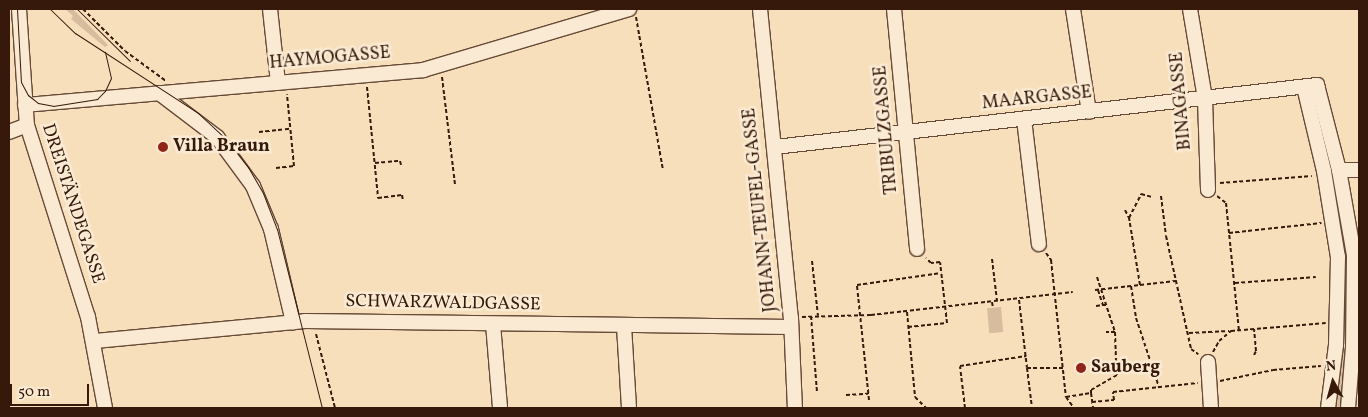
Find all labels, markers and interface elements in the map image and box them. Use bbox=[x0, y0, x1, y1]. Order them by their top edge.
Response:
street label: HAYMOGASSE bbox=[269, 43, 391, 75]
street label: BINAGASSE bbox=[1167, 51, 1197, 151]
street label: TRIBULZGASSE bbox=[871, 65, 903, 195]
street label: MAARGASSE bbox=[981, 82, 1093, 116]
street label: JOHANN-TEUFEL-GASSE bbox=[740, 107, 782, 313]
street label: DREISTÄNDEGASSE bbox=[36, 121, 108, 287]
place label: Villa Braun bbox=[173, 136, 270, 158]
marker: Villa Braun bbox=[157, 141, 169, 153]
street label: SCHWARZWALDGASSE bbox=[345, 291, 541, 317]
place label: Sauberg bbox=[1091, 357, 1160, 379]
north arrow bbox=[1308, 357, 1358, 407]
text: N bbox=[1325, 357, 1337, 377]
marker: Sauberg bbox=[1075, 362, 1087, 374]
scale bar bbox=[12, 374, 91, 406]
text: 50 m bbox=[18, 382, 50, 403]

